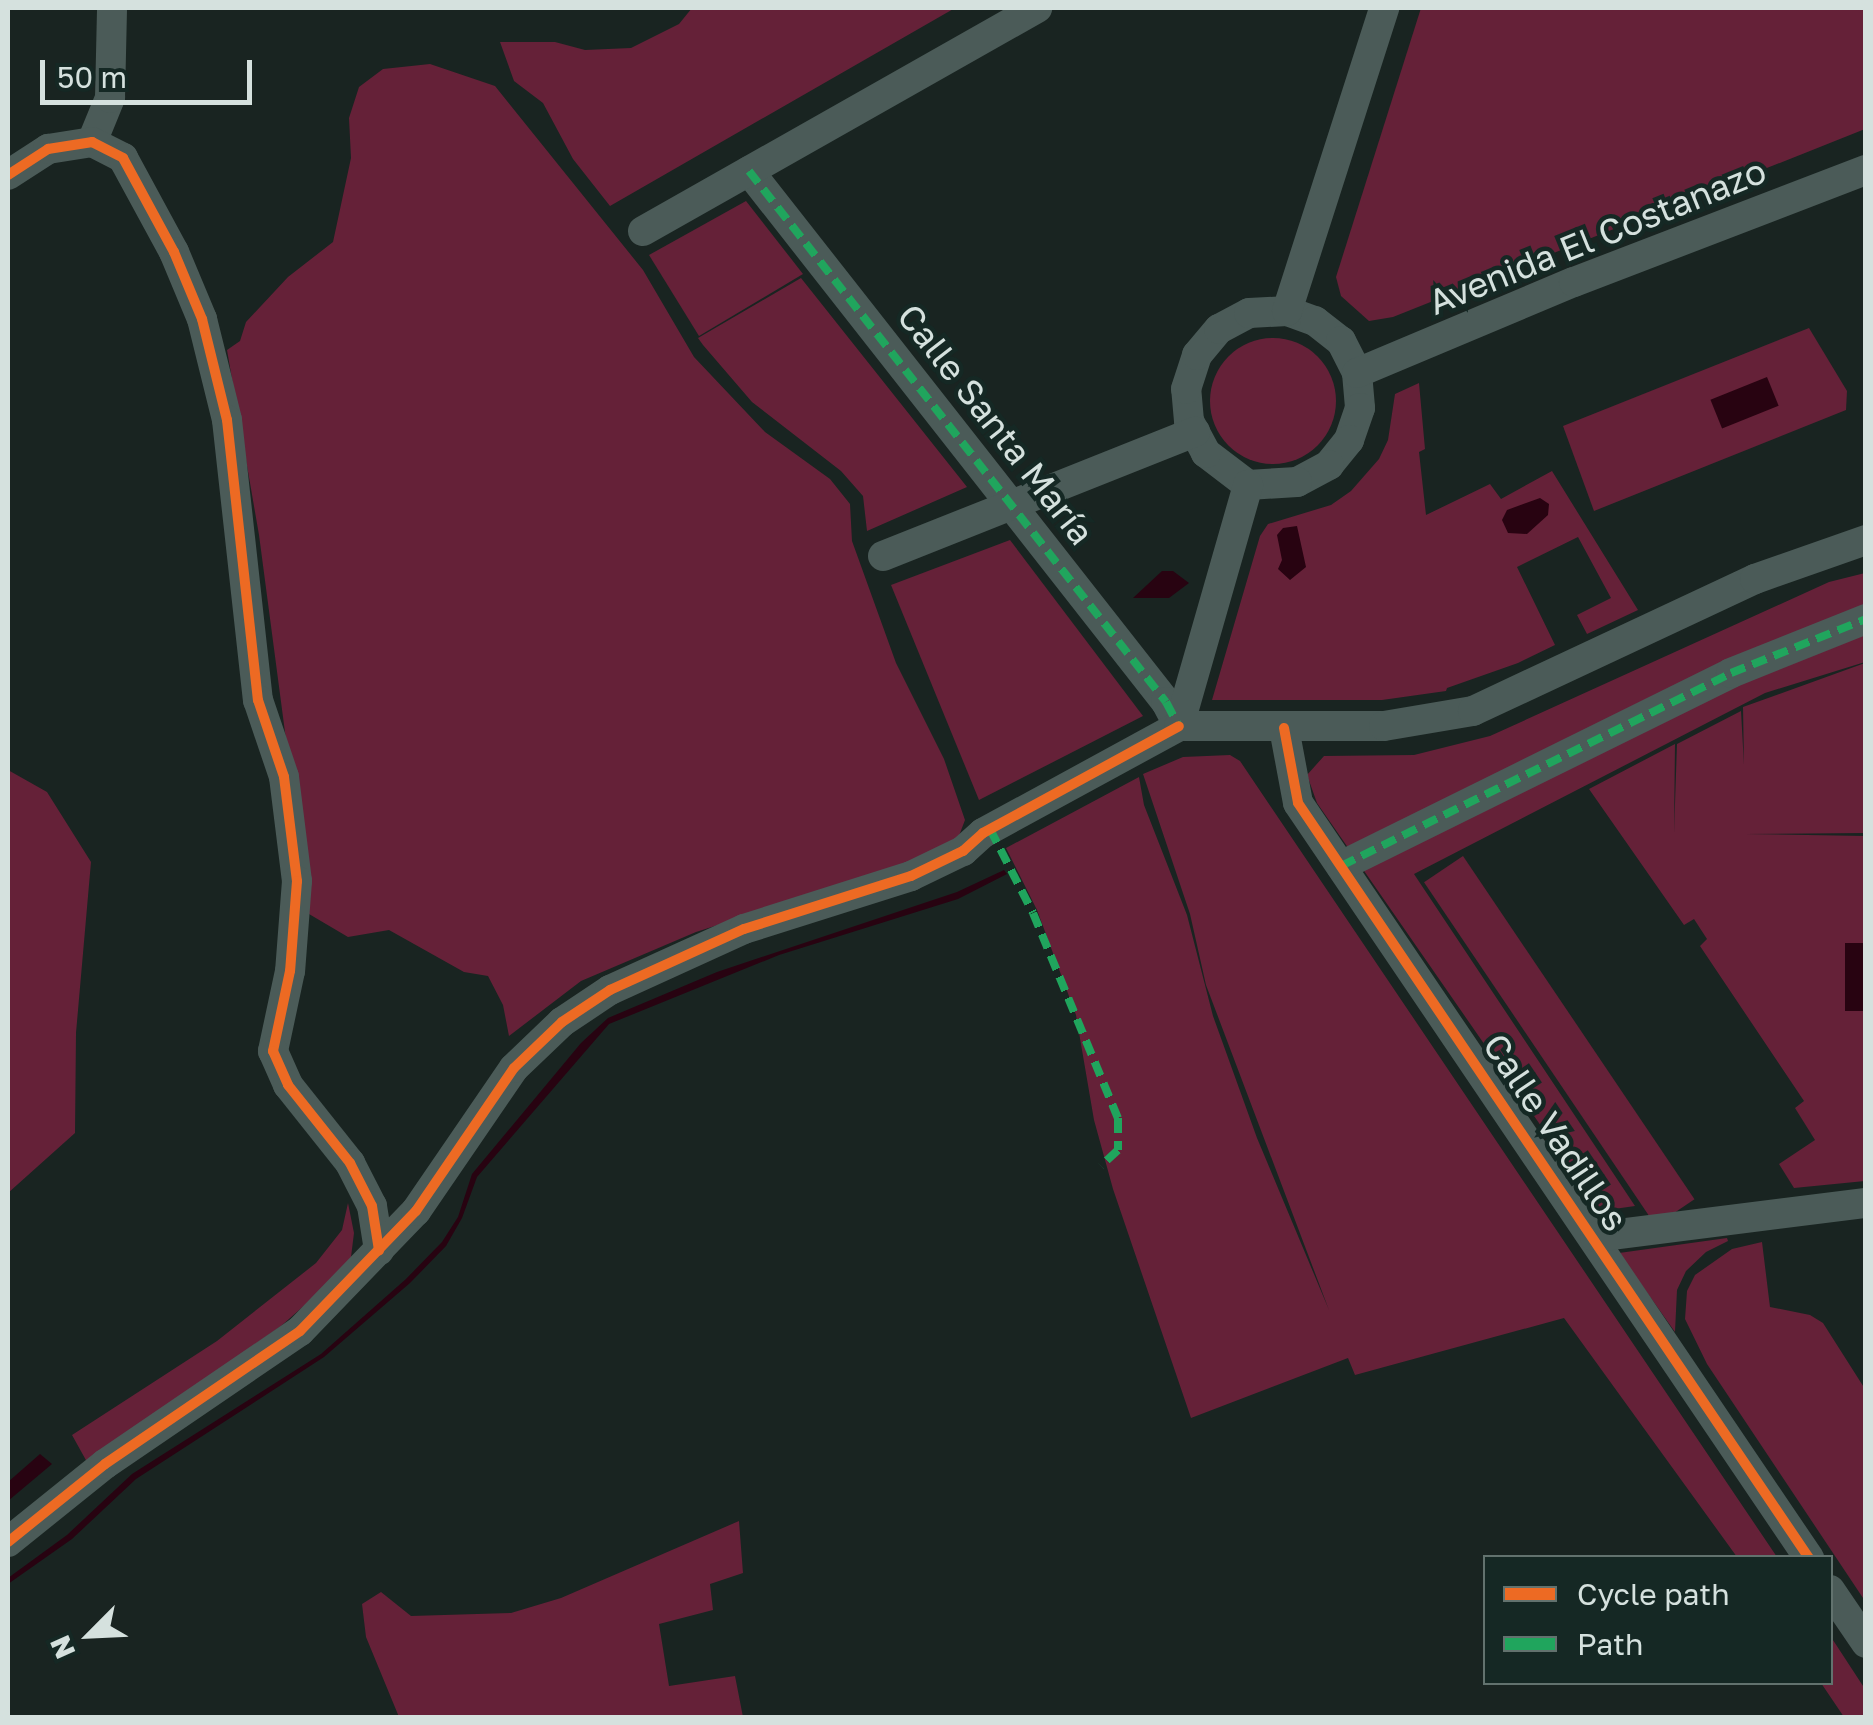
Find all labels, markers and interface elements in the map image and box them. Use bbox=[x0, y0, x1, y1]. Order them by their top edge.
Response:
scale bar bbox=[45, 40, 258, 102]
text: 50 m bbox=[57, 59, 127, 95]
street label: Avenida El Costanazo bbox=[1422, 149, 1772, 323]
street label: Calle Santa María bbox=[889, 296, 1103, 552]
street label: Calle Vadillos bbox=[1475, 1026, 1637, 1238]
legend bbox=[1483, 1555, 1833, 1685]
text: Cycle path bbox=[1577, 1576, 1730, 1612]
north arrow bbox=[40, 1585, 140, 1685]
text: Path bbox=[1577, 1626, 1643, 1662]
text: N bbox=[43, 1631, 82, 1664]

